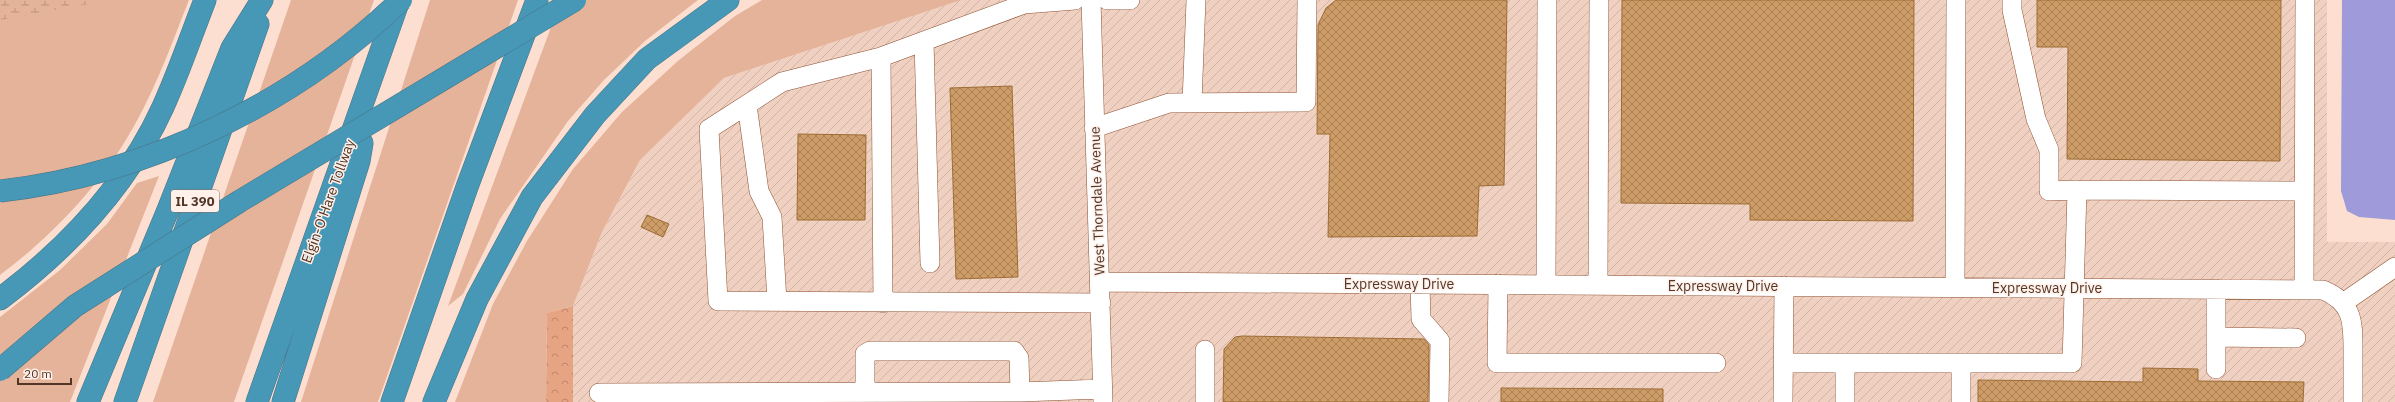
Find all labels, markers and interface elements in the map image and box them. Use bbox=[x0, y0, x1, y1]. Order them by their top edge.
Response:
street label: West Thorndale Avenue bbox=[1085, 126, 1109, 276]
street label: Elgin-O'Hare Tollway bbox=[297, 137, 359, 265]
road number: IL 390 bbox=[171, 190, 219, 212]
street label: Expressway Drive bbox=[1344, 275, 1454, 293]
street label: Expressway Drive bbox=[1668, 277, 1778, 295]
street label: Expressway Drive bbox=[1992, 279, 2102, 297]
scale bar bbox=[18, 360, 71, 386]
text: 20 m bbox=[24, 366, 52, 381]

